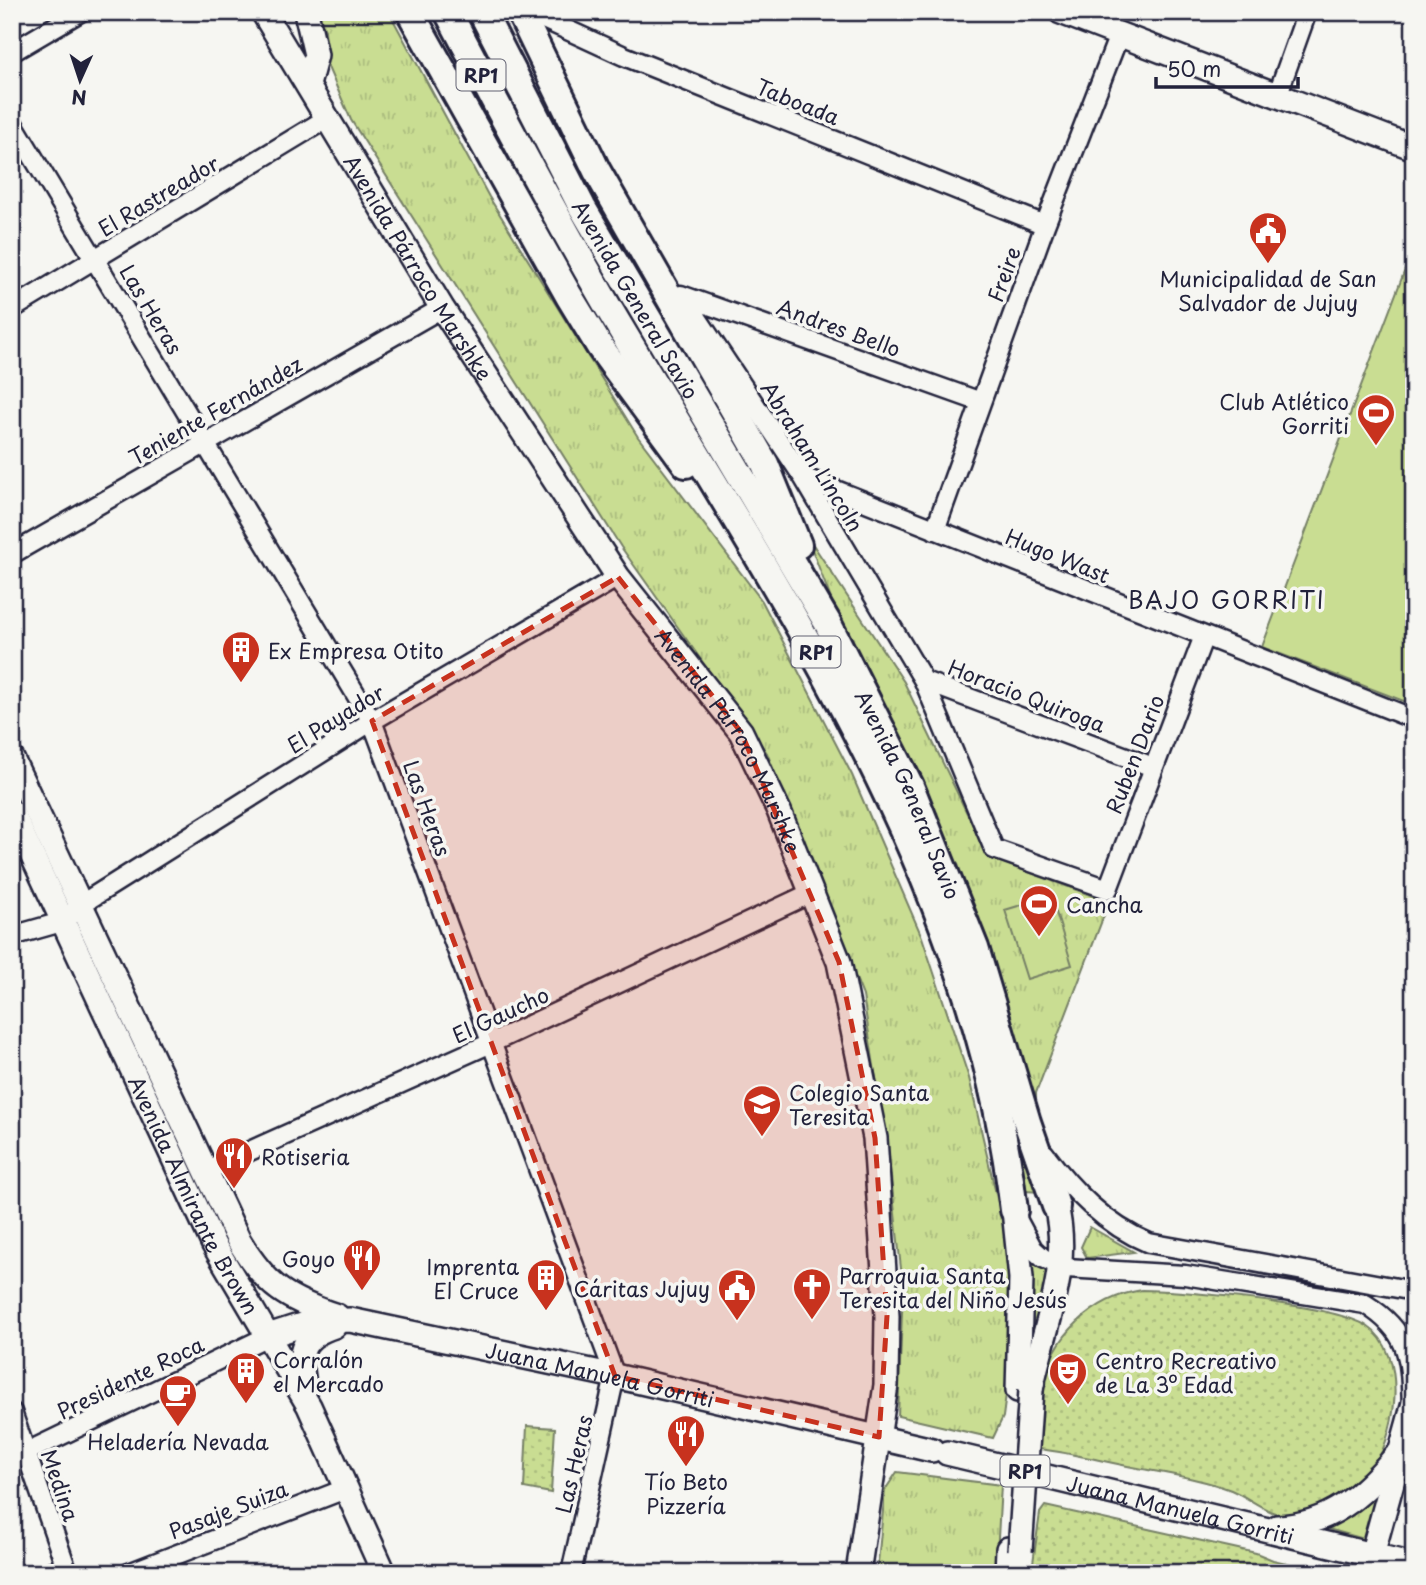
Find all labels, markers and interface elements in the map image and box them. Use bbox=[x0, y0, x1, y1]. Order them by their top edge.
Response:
north arrow bbox=[46, 46, 116, 116]
scale bar bbox=[1156, 46, 1298, 90]
text: 50 m bbox=[1167, 52, 1221, 84]
road number: RP1 bbox=[456, 60, 505, 90]
street label: Taboada bbox=[751, 70, 845, 133]
text: N bbox=[71, 84, 87, 112]
street label: El Rastreador bbox=[92, 146, 225, 244]
street label: Avenida Párroco Marshke bbox=[337, 148, 501, 387]
street label: Avenida General Savio bbox=[565, 193, 708, 405]
public building icon: Municipalidad de San Salvador de Jujuy bbox=[1247, 210, 1289, 265]
street label: Freire bbox=[978, 242, 1028, 306]
street label: Las Heras bbox=[113, 258, 191, 360]
place label: Municipalidad de San Salvador de Jujuy bbox=[1159, 262, 1377, 318]
street label: Andres Bello bbox=[773, 290, 905, 364]
street label: Teniente Fernández bbox=[122, 347, 308, 473]
street label: Abraham Lincoln bbox=[754, 375, 872, 537]
place label: Club Atlético Gorriti bbox=[1219, 385, 1349, 441]
sports icon: Club Atlético Gorriti bbox=[1355, 392, 1397, 447]
street label: Hugo Wast bbox=[1001, 520, 1115, 590]
district label: BAJO GORRITI bbox=[1128, 582, 1326, 617]
street label: Avenida Párroco Marshke bbox=[648, 621, 810, 857]
building icon: Ex Empresa Otito bbox=[220, 629, 262, 684]
place label: Ex Empresa Otito bbox=[268, 634, 444, 666]
road number: RP1 bbox=[792, 636, 840, 667]
street label: Horacio Quiroga bbox=[944, 650, 1110, 740]
street label: El Payador bbox=[280, 675, 390, 760]
street label: Avenida General Savio bbox=[848, 684, 970, 904]
street label: Ruben Dario bbox=[1097, 690, 1171, 818]
street label: Las Heras bbox=[396, 756, 460, 860]
sports icon: Cancha bbox=[1018, 883, 1060, 938]
place label: Cancha bbox=[1066, 888, 1143, 920]
street label: El Gaucho bbox=[446, 978, 554, 1050]
street label: Avenida Almirante Brown bbox=[121, 1070, 267, 1320]
place label: Colegio Santa Teresita bbox=[789, 1076, 929, 1132]
school or university icon: Colegio Santa Teresita bbox=[741, 1083, 783, 1138]
restaurant icon: Rotiseria bbox=[213, 1135, 255, 1190]
place label: Rotiseria bbox=[261, 1140, 350, 1172]
restaurant icon: Goyo bbox=[341, 1237, 383, 1292]
place label: Goyo bbox=[282, 1242, 335, 1274]
place label: Imprenta El Cruce bbox=[427, 1250, 519, 1306]
building icon: Imprenta El Cruce bbox=[525, 1257, 567, 1312]
place label: Parroquia Santa Teresita del Niño Jesús bbox=[839, 1259, 1067, 1315]
church icon: Parroquia Santa Teresita del Niño Jesús bbox=[791, 1266, 833, 1321]
public building icon: Cáritas Jujuy bbox=[716, 1267, 758, 1322]
place label: Cáritas Jujuy bbox=[573, 1272, 710, 1304]
street label: Presidente Roca bbox=[51, 1328, 209, 1426]
street label: Juana Manuela Gorriti bbox=[483, 1333, 717, 1415]
place label: Corralón el Mercado bbox=[273, 1343, 384, 1399]
place label: Centro Recreativo de La 3º Edad bbox=[1095, 1344, 1277, 1400]
building icon: Corralón el Mercado bbox=[225, 1350, 267, 1405]
theatre icon: Centro Recreativo de La 3º Edad bbox=[1047, 1351, 1089, 1406]
cafe icon: Heladería Nevada bbox=[157, 1373, 199, 1428]
street label: Las Heras bbox=[546, 1412, 600, 1516]
restaurant icon: Tío Beto Pizzería bbox=[665, 1413, 707, 1468]
place label: Heladería Nevada bbox=[87, 1425, 269, 1457]
street label: Medina bbox=[34, 1445, 88, 1526]
road number: RP1 bbox=[1000, 1456, 1050, 1486]
place label: Tío Beto Pizzería bbox=[644, 1465, 728, 1521]
street label: Juana Manuela Gorriti bbox=[1063, 1466, 1297, 1552]
street label: Pasaje Suiza bbox=[164, 1471, 293, 1546]

